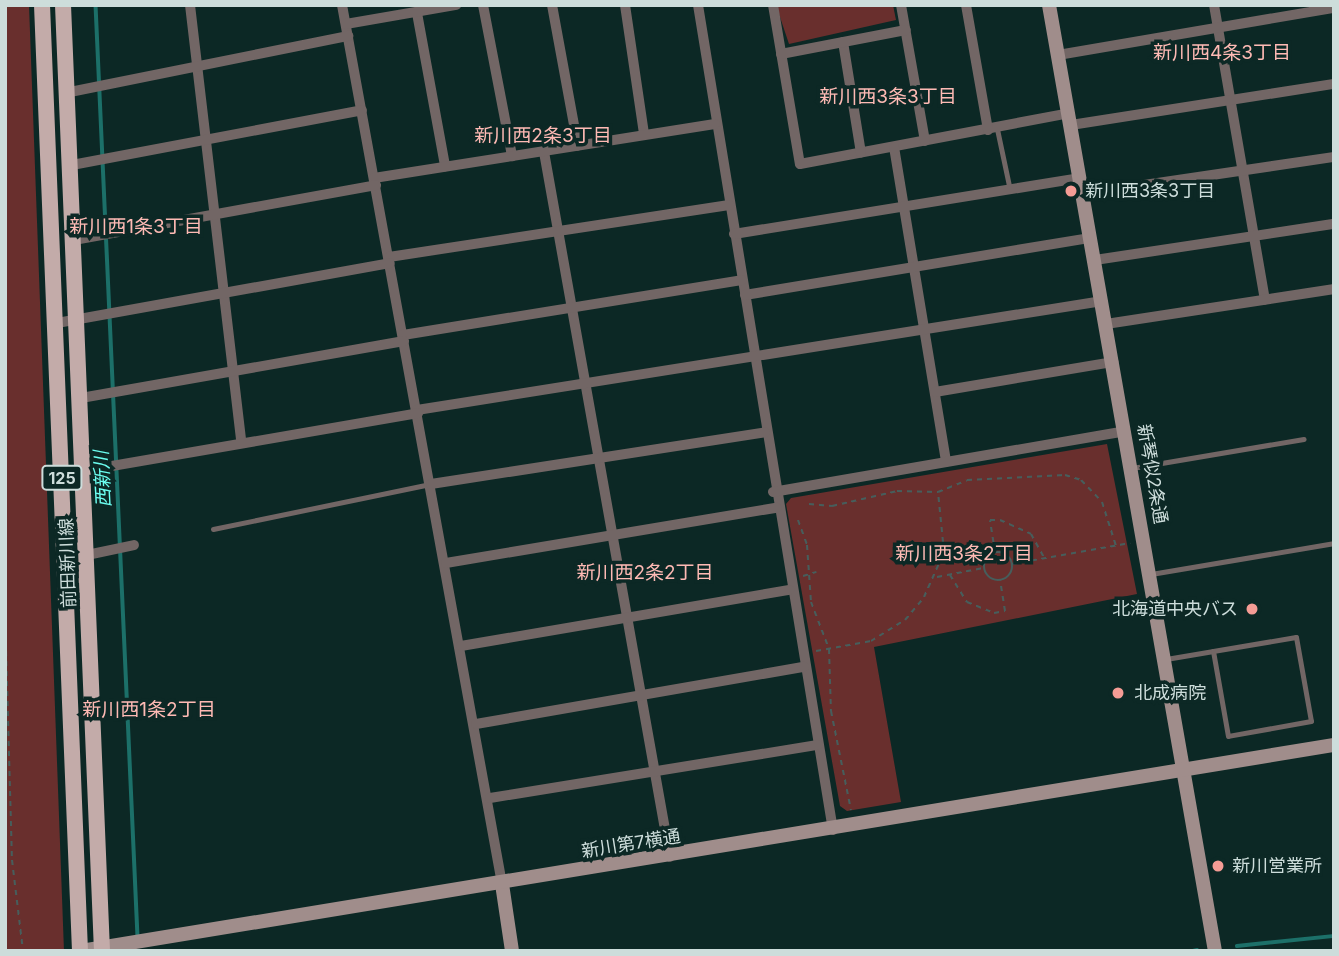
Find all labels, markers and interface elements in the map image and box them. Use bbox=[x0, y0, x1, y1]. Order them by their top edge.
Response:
district label: 新川西4条3丁目 bbox=[1153, 42, 1291, 64]
district label: 新川西3条3丁目 bbox=[819, 86, 957, 108]
district label: 新川西2条3丁目 bbox=[474, 125, 612, 147]
place label: 新川西3条3丁目 bbox=[1085, 180, 1215, 202]
marker: 新川西3条3丁目 bbox=[1063, 183, 1079, 199]
district label: 新川西1条3丁目 bbox=[69, 216, 203, 238]
street label: 新琴似2条通 bbox=[1133, 422, 1171, 526]
water label: 西新川 bbox=[90, 450, 116, 508]
road number: 125 bbox=[41, 466, 83, 491]
street label: 前田新川線 bbox=[56, 518, 80, 608]
district label: 新川西3条2丁目 bbox=[895, 543, 1033, 565]
district label: 新川西2条2丁目 bbox=[576, 562, 714, 584]
place label: 北海道中央バス bbox=[1112, 598, 1238, 620]
marker: 北海道中央バス bbox=[1244, 601, 1260, 617]
place label: 北成病院 bbox=[1134, 682, 1206, 704]
marker: 北成病院 bbox=[1108, 683, 1128, 703]
district label: 新川西1条2丁目 bbox=[82, 699, 216, 721]
street label: 新川第7横通 bbox=[580, 825, 682, 863]
place label: 新川営業所 bbox=[1232, 855, 1322, 877]
marker: 新川営業所 bbox=[1210, 858, 1226, 874]

